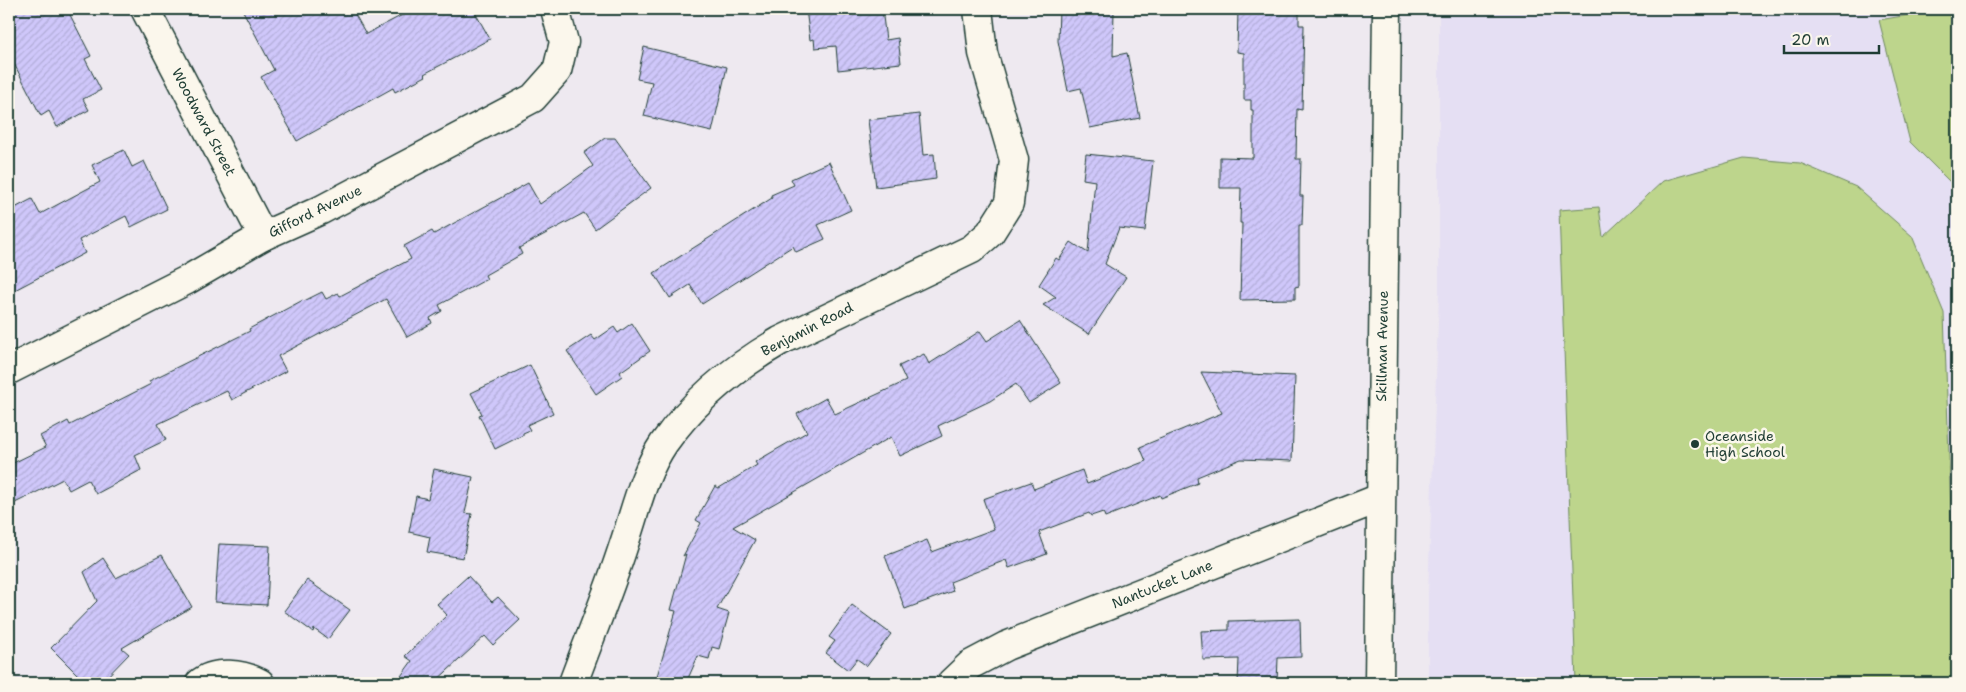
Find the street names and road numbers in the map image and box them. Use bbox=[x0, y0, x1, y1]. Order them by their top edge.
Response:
street label: Woodward Street bbox=[168, 65, 240, 179]
street label: Gifford Avenue bbox=[265, 181, 365, 241]
street label: Skillman Avenue bbox=[1372, 290, 1392, 402]
street label: Benjamin Road bbox=[758, 298, 856, 360]
street label: Nantucket Lane bbox=[1109, 556, 1215, 612]

